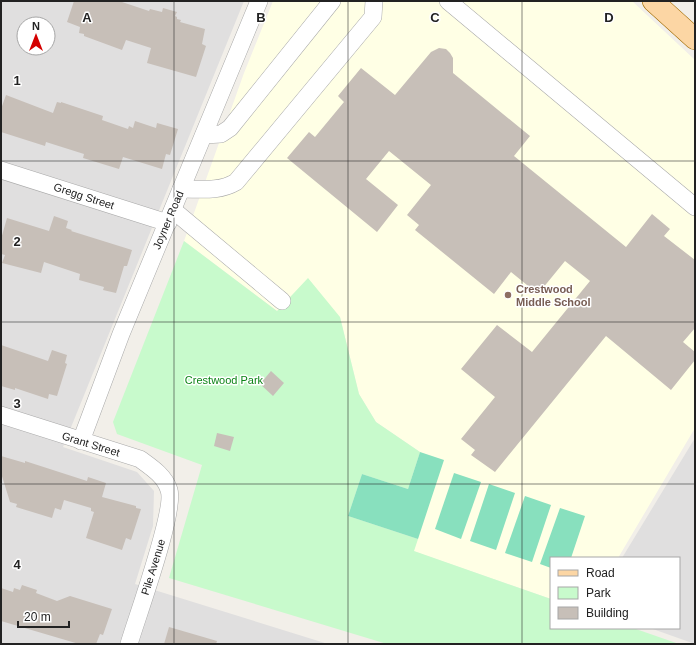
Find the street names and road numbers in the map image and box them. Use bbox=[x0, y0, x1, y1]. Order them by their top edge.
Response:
street label: Gregg Street bbox=[52, 181, 116, 211]
street label: Joyner Road bbox=[150, 189, 186, 251]
street label: Grant Street bbox=[61, 430, 121, 458]
street label: Pile Avenue bbox=[139, 538, 167, 596]

